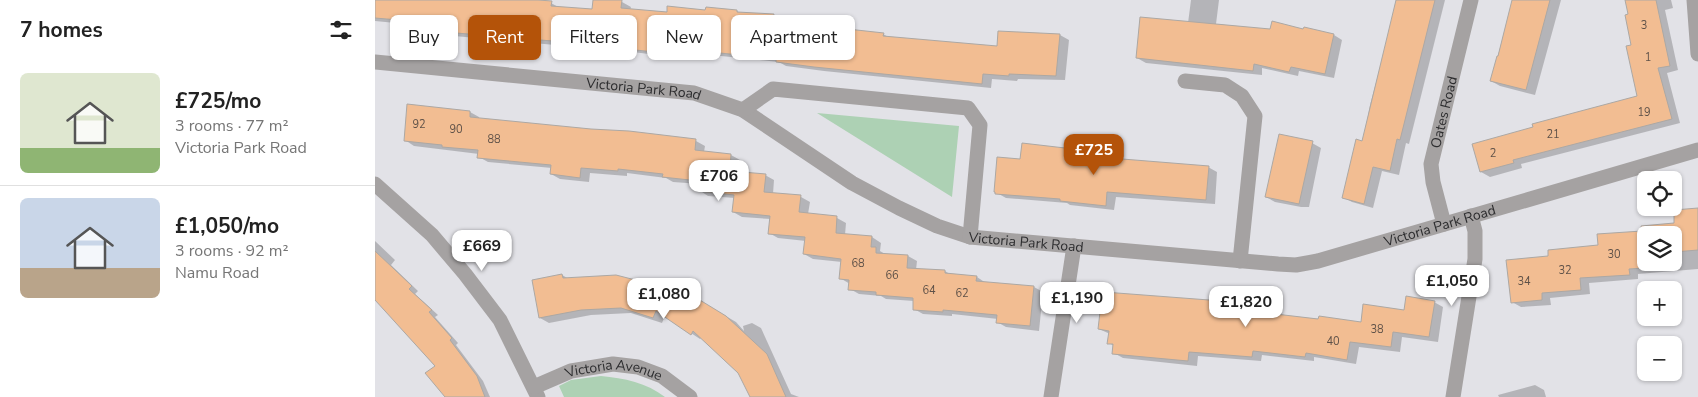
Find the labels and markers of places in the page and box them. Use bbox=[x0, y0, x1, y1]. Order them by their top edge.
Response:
pin: £725 bbox=[1064, 134, 1124, 176]
pin: £706 bbox=[689, 160, 749, 202]
pin: £669 bbox=[452, 230, 512, 272]
pin: £1,050 bbox=[1411, 264, 1493, 307]
pin: £1,080 bbox=[623, 278, 705, 320]
pin: £1,190 bbox=[1036, 282, 1118, 324]
pin: £1,820 bbox=[1205, 286, 1287, 328]

